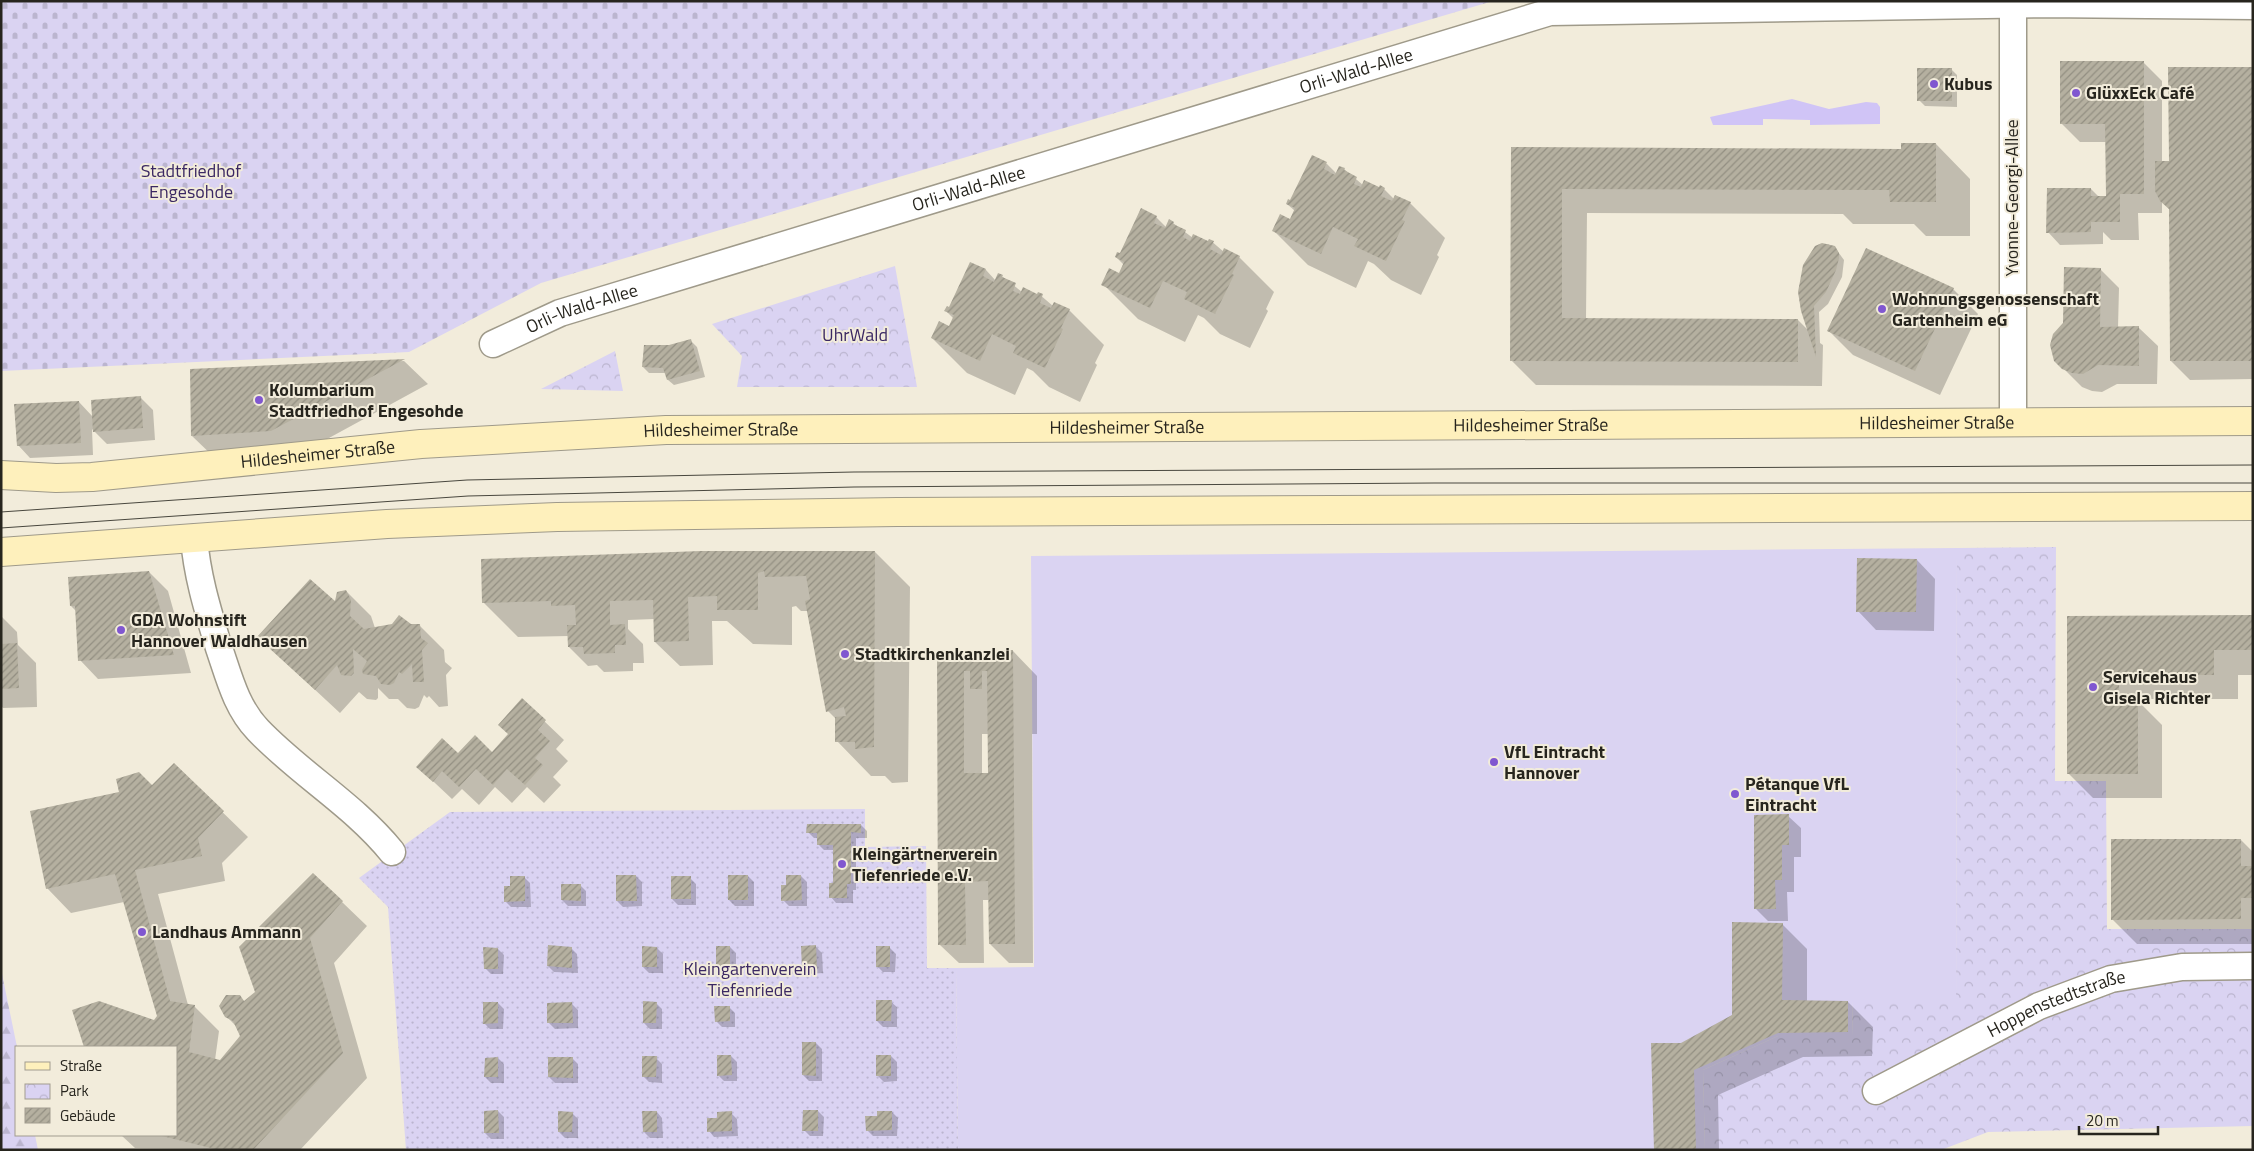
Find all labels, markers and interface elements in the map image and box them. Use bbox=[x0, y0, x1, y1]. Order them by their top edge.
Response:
street label: Orli-Wald-Allee bbox=[1296, 40, 1416, 100]
place label: Kubus bbox=[1944, 70, 1993, 97]
marker: Kubus bbox=[1928, 78, 1940, 90]
place label: GlüxxEck Café bbox=[2086, 79, 2195, 106]
marker: GlüxxEck Café bbox=[2070, 87, 2082, 99]
street label: Yvonne-Georgi-Allee bbox=[1998, 119, 2025, 277]
park label: Stadtfriedhof Engesohde bbox=[141, 157, 241, 205]
street label: Orli-Wald-Allee bbox=[909, 158, 1029, 218]
street label: Orli-Wald-Allee bbox=[521, 276, 641, 340]
place label: Wohnungsgenossenschaft Gartenheim eG bbox=[1892, 285, 2099, 333]
marker: Wohnungsgenossenschaft Gartenheim eG bbox=[1876, 303, 1888, 315]
park label: UhrWald bbox=[822, 321, 888, 348]
place label: Kolumbarium Stadtfriedhof Engesohde bbox=[269, 376, 463, 424]
marker: Kolumbarium Stadtfriedhof Engesohde bbox=[253, 394, 265, 406]
street label: Hildesheimer Straße bbox=[1859, 408, 2014, 436]
street label: Hildesheimer Straße bbox=[1453, 411, 1608, 439]
street label: Hildesheimer Straße bbox=[1049, 413, 1204, 441]
street label: Hildesheimer Straße bbox=[643, 415, 798, 444]
street label: Hildesheimer Straße bbox=[239, 433, 396, 475]
place label: GDA Wohnstift Hannover Waldhausen bbox=[131, 606, 308, 654]
marker: GDA Wohnstift Hannover Waldhausen bbox=[115, 624, 127, 636]
place label: Stadtkirchenkanzlei bbox=[855, 640, 1010, 667]
marker: Stadtkirchenkanzlei bbox=[839, 648, 851, 660]
place label: Servicehaus Gisela Richter bbox=[2103, 663, 2211, 711]
marker: Servicehaus Gisela Richter bbox=[2087, 681, 2099, 693]
place label: VfL Eintracht Hannover bbox=[1504, 738, 1606, 786]
marker: VfL Eintracht Hannover bbox=[1488, 756, 1500, 768]
place label: Pétanque VfL Eintracht bbox=[1745, 770, 1850, 818]
marker: Pétanque VfL Eintracht bbox=[1729, 788, 1741, 800]
place label: Kleingärtnerverein Tiefenriede e.V. bbox=[852, 840, 998, 888]
marker: Kleingärtnerverein Tiefenriede e.V. bbox=[836, 858, 848, 870]
place label: Landhaus Ammann bbox=[152, 918, 301, 945]
marker: Landhaus Ammann bbox=[136, 926, 148, 938]
park label: Kleingartenverein Tiefenriede bbox=[684, 955, 816, 1003]
street label: Hoppenstedtstraße bbox=[1982, 963, 2127, 1044]
legend bbox=[15, 1046, 178, 1136]
text: Straße bbox=[60, 1054, 102, 1077]
text: Park bbox=[60, 1079, 89, 1102]
text: Gebäude bbox=[60, 1104, 116, 1127]
scale bar bbox=[2079, 1104, 2158, 1136]
text: 20 m bbox=[2086, 1109, 2119, 1132]

